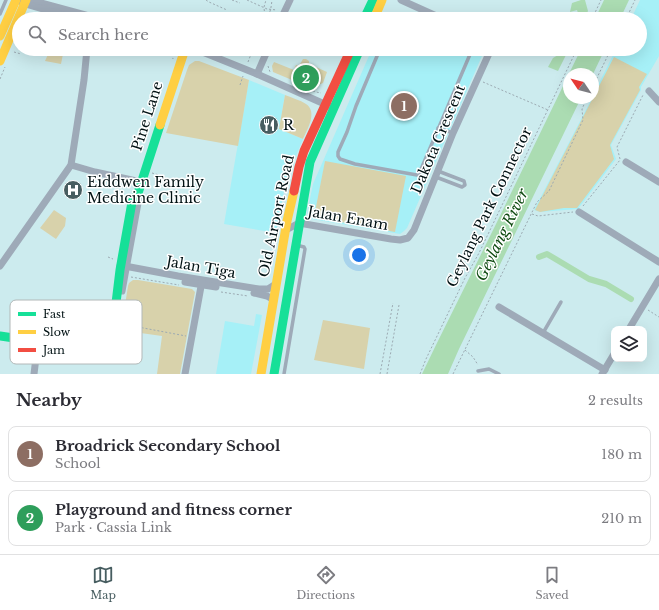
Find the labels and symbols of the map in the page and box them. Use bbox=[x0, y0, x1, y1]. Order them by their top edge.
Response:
pin: 2 bbox=[293, 63, 319, 93]
north arrow bbox=[563, 68, 599, 104]
street label: Pine Lane bbox=[127, 79, 167, 153]
street label: Dakota Crescent bbox=[407, 81, 469, 196]
pin: 1 bbox=[391, 91, 417, 121]
restaurant icon: R bbox=[258, 114, 280, 136]
place label: R bbox=[283, 116, 295, 134]
street label: Geylang Park Connector bbox=[442, 124, 536, 290]
street label: Old Airport Road bbox=[254, 153, 298, 279]
place label: Eiddwen Family Medicine Clinic bbox=[87, 173, 204, 207]
hospital icon: Eiddwen Family Medicine Clinic bbox=[62, 179, 84, 201]
water label: Geylang River bbox=[471, 185, 533, 284]
street label: Jalan Enam bbox=[304, 202, 390, 234]
your location bbox=[349, 245, 369, 265]
street label: Jalan Tiga bbox=[163, 252, 237, 282]
legend bbox=[10, 300, 142, 364]
text: Fast bbox=[43, 307, 66, 321]
text: Slow bbox=[43, 325, 71, 339]
text: Jam bbox=[41, 343, 65, 357]

